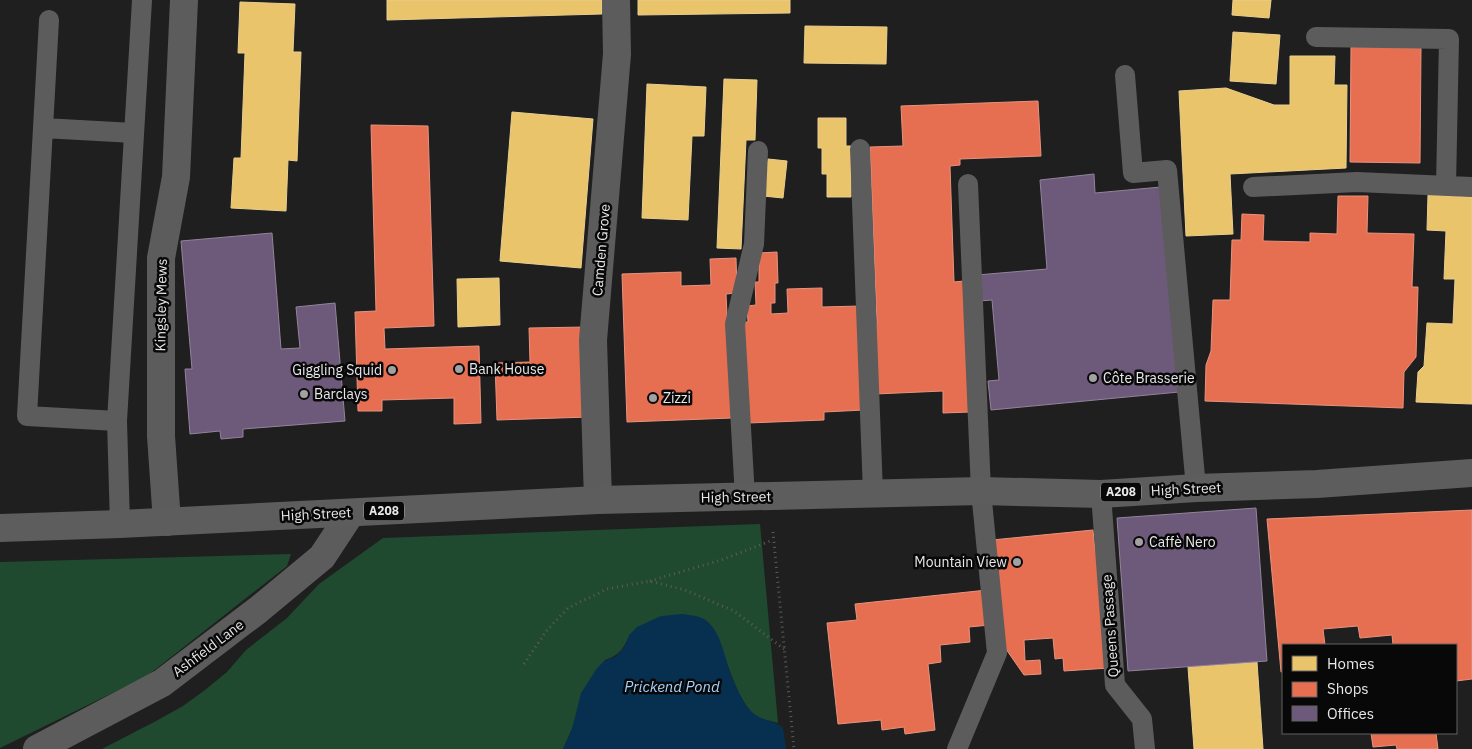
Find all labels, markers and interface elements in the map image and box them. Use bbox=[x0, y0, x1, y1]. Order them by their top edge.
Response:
street label: Camden Grove bbox=[588, 203, 614, 297]
street label: Kingsley Mews bbox=[151, 258, 171, 352]
place label: Bank House bbox=[469, 360, 545, 378]
place label: Giggling Squid bbox=[292, 361, 382, 379]
marker: Bank House bbox=[453, 363, 465, 375]
marker: Giggling Squid bbox=[386, 364, 398, 376]
place label: Côte Brasserie bbox=[1103, 369, 1195, 387]
marker: Côte Brasserie bbox=[1087, 372, 1099, 384]
place label: Barclays bbox=[314, 385, 368, 403]
marker: Barclays bbox=[298, 388, 310, 400]
place label: Zizzi bbox=[663, 389, 691, 407]
marker: Zizzi bbox=[647, 392, 659, 404]
street label: High Street bbox=[1150, 478, 1222, 500]
road number: A208 bbox=[1101, 482, 1141, 502]
street label: High Street bbox=[701, 487, 771, 507]
road number: A208 bbox=[364, 502, 404, 520]
street label: High Street bbox=[280, 503, 352, 525]
place label: Caffè Nero bbox=[1149, 533, 1216, 551]
marker: Caffè Nero bbox=[1133, 536, 1145, 548]
place label: Mountain View bbox=[914, 553, 1007, 571]
marker: Mountain View bbox=[1011, 556, 1023, 568]
street label: Queens Passage bbox=[1097, 574, 1123, 678]
street label: Ashfield Lane bbox=[169, 615, 247, 681]
legend bbox=[1282, 644, 1457, 734]
text: Homes bbox=[1327, 654, 1375, 673]
water label: Prickend Pond bbox=[624, 677, 720, 696]
text: Shops bbox=[1327, 679, 1369, 698]
text: Offices bbox=[1327, 704, 1374, 723]

